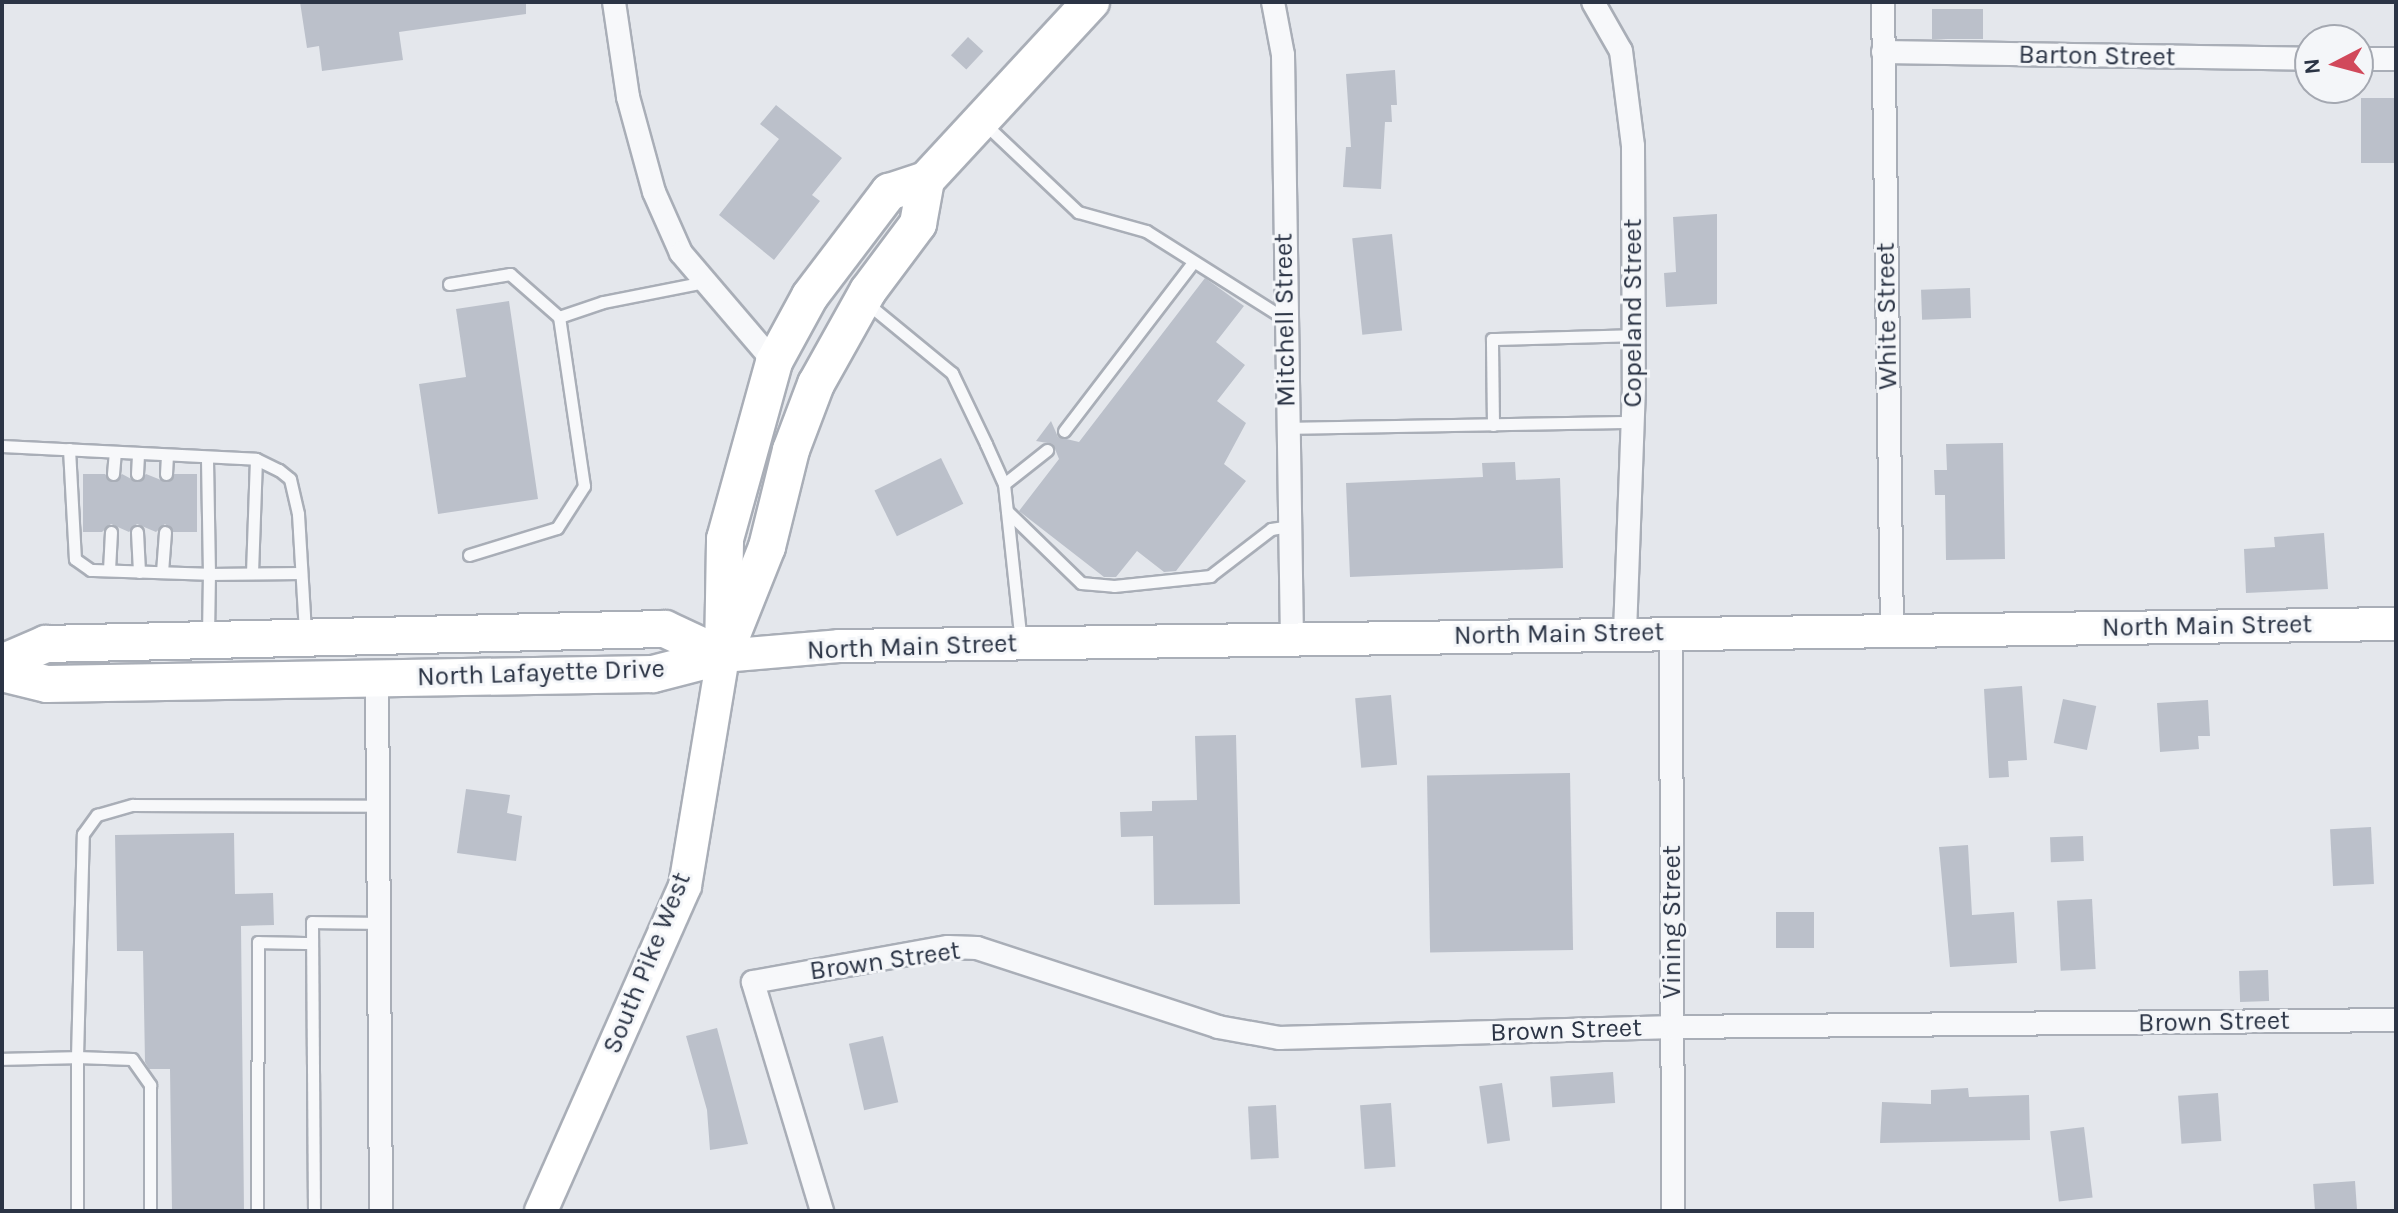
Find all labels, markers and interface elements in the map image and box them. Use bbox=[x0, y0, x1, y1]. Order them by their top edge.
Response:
north arrow bbox=[2294, 24, 2374, 104]
street label: Barton Street bbox=[2018, 39, 2176, 73]
text: N bbox=[2298, 57, 2326, 76]
street label: Copeland Street bbox=[1617, 219, 1649, 407]
street label: Mitchell Street bbox=[1268, 233, 1302, 407]
street label: White Street bbox=[1870, 242, 1904, 390]
street label: North Main Street bbox=[2102, 609, 2312, 643]
street label: North Main Street bbox=[1454, 617, 1664, 651]
street label: North Main Street bbox=[806, 628, 1018, 666]
street label: North Lafayette Drive bbox=[417, 653, 665, 693]
street label: Vining Street bbox=[1656, 845, 1688, 999]
street label: South Pike West bbox=[596, 868, 698, 1058]
street label: Brown Street bbox=[808, 935, 962, 987]
street label: Brown Street bbox=[2138, 1005, 2290, 1039]
street label: Brown Street bbox=[1490, 1012, 1642, 1048]

